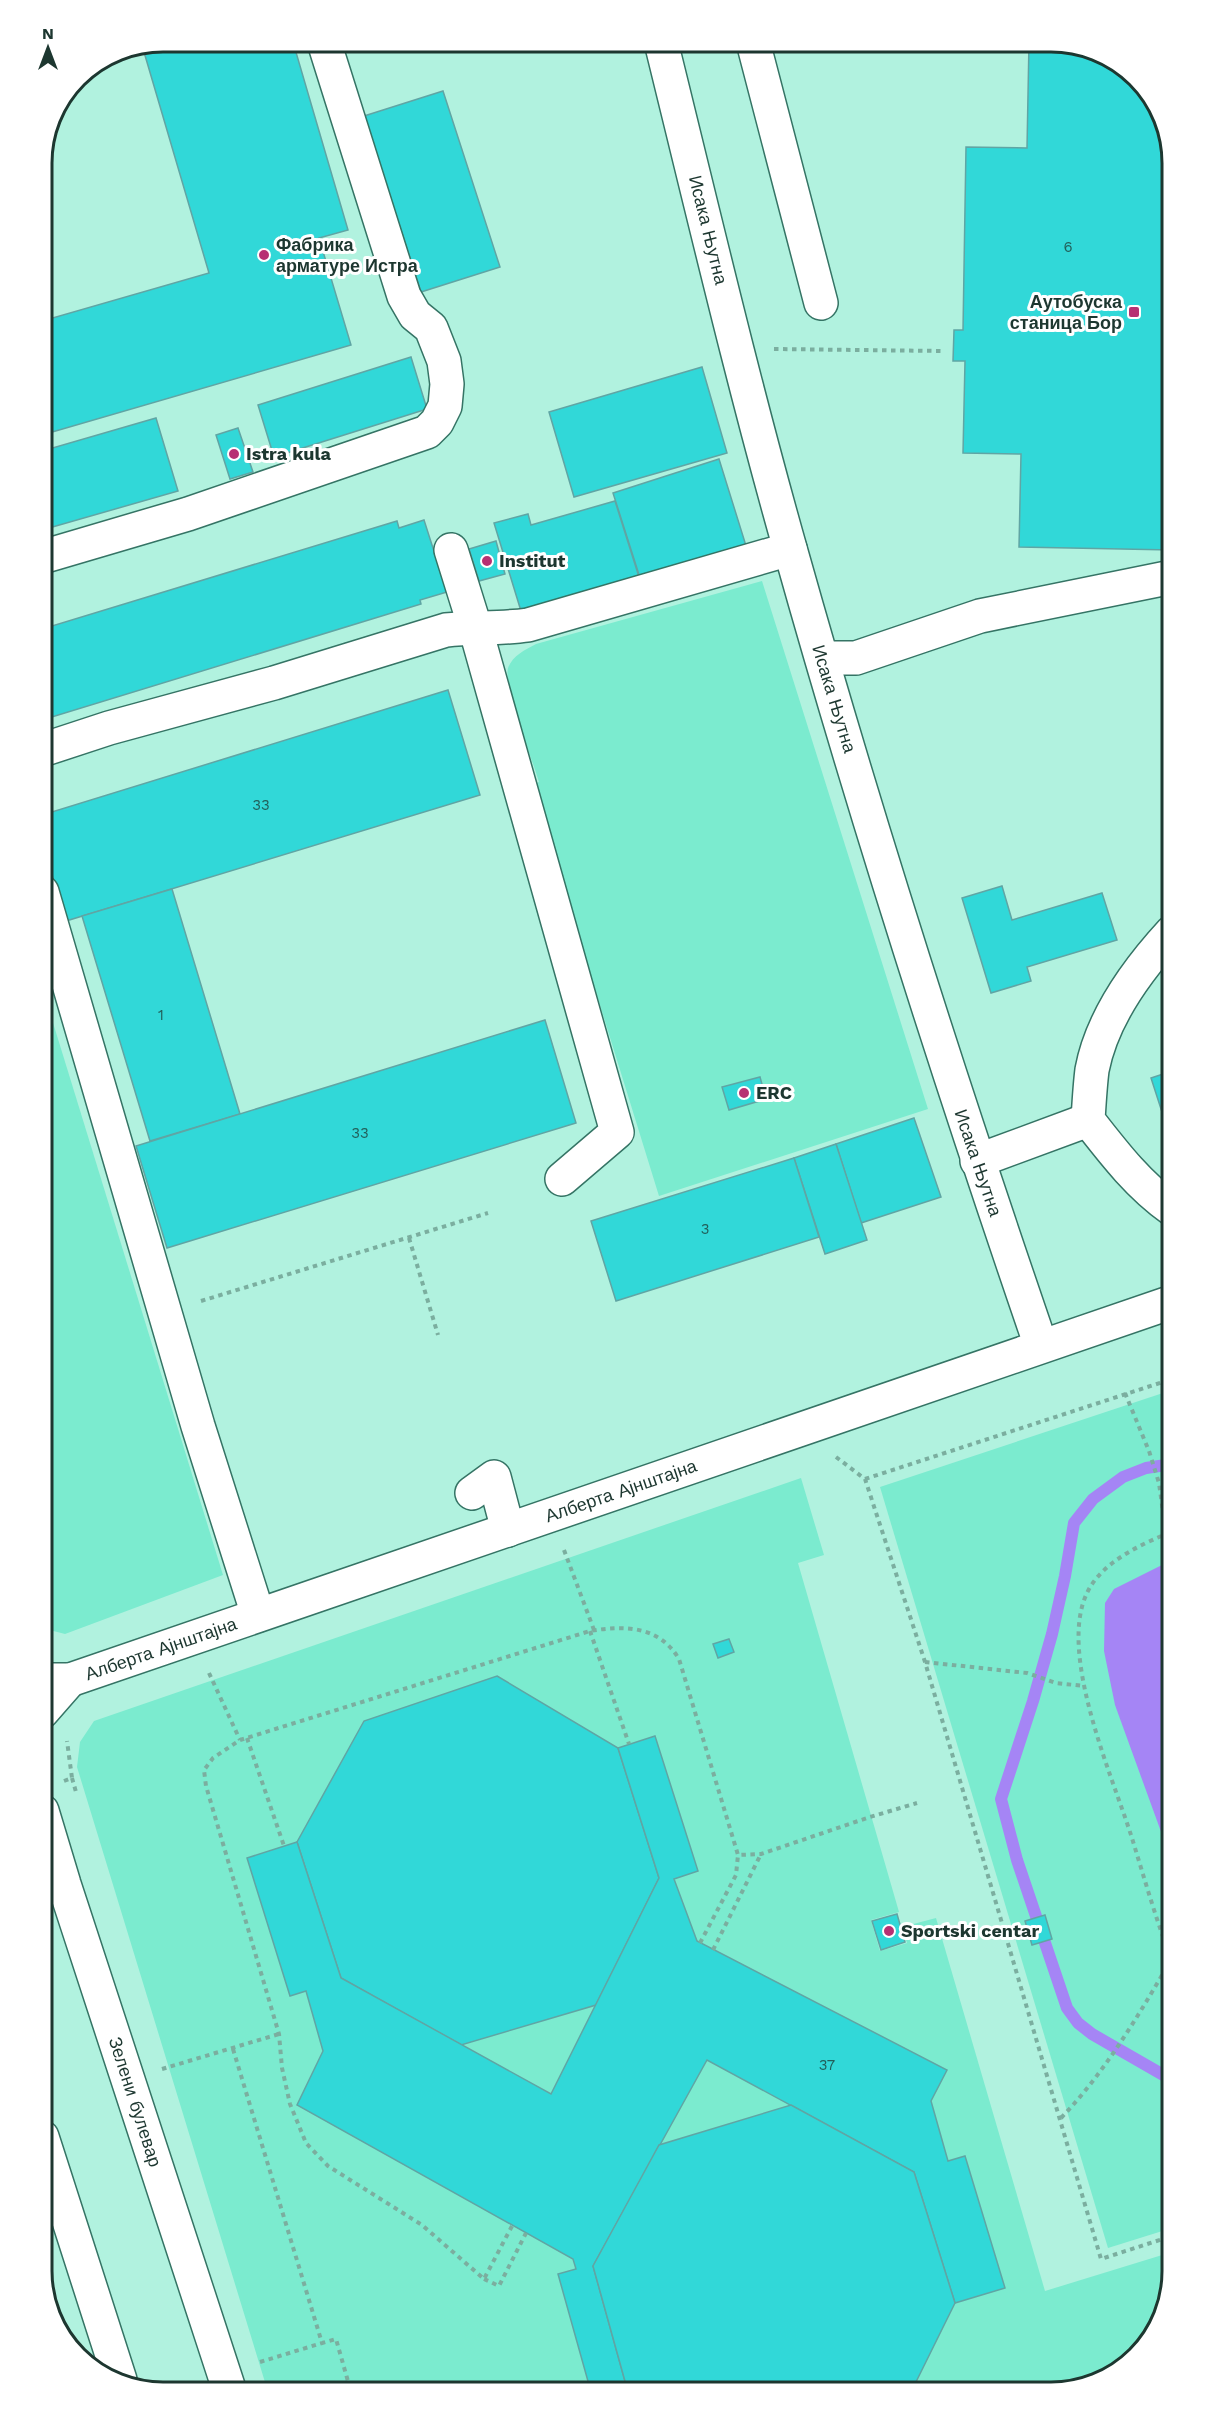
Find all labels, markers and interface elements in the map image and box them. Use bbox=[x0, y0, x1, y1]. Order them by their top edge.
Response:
north arrow bbox=[18, 18, 78, 78]
text: N bbox=[42, 24, 54, 43]
street label: Исака Њутна bbox=[685, 173, 732, 288]
place label: Фабрика арматуре Истра bbox=[276, 234, 419, 276]
house number: 6 bbox=[1063, 238, 1073, 256]
marker: Фабрика арматуре Истра bbox=[257, 248, 271, 262]
place label: Аутобуска станица Бор bbox=[1010, 291, 1123, 333]
marker: Аутобуска станица Бор bbox=[1127, 305, 1141, 319]
place label: Istra kula bbox=[246, 443, 331, 464]
marker: Istra kula bbox=[227, 447, 241, 461]
place label: Institut bbox=[499, 550, 566, 571]
marker: Institut bbox=[480, 554, 494, 568]
street label: Исака Њутна bbox=[808, 642, 861, 756]
house number: 33 bbox=[252, 796, 270, 814]
house number: 1 bbox=[158, 1006, 164, 1024]
place label: ERC bbox=[756, 1082, 792, 1103]
marker: ERC bbox=[737, 1086, 751, 1100]
street label: Исака Њутна bbox=[950, 1107, 1007, 1220]
house number: 33 bbox=[351, 1124, 369, 1142]
house number: 3 bbox=[701, 1220, 709, 1238]
street label: Алберта Ајнштајна bbox=[542, 1454, 700, 1526]
street label: Алберта Ајнштајна bbox=[82, 1612, 240, 1684]
place label: Sportski centar bbox=[901, 1920, 1039, 1941]
marker: Sportski centar bbox=[882, 1924, 896, 1938]
street label: Зелени булевар bbox=[105, 2034, 166, 2169]
house number: 37 bbox=[819, 2056, 835, 2074]

